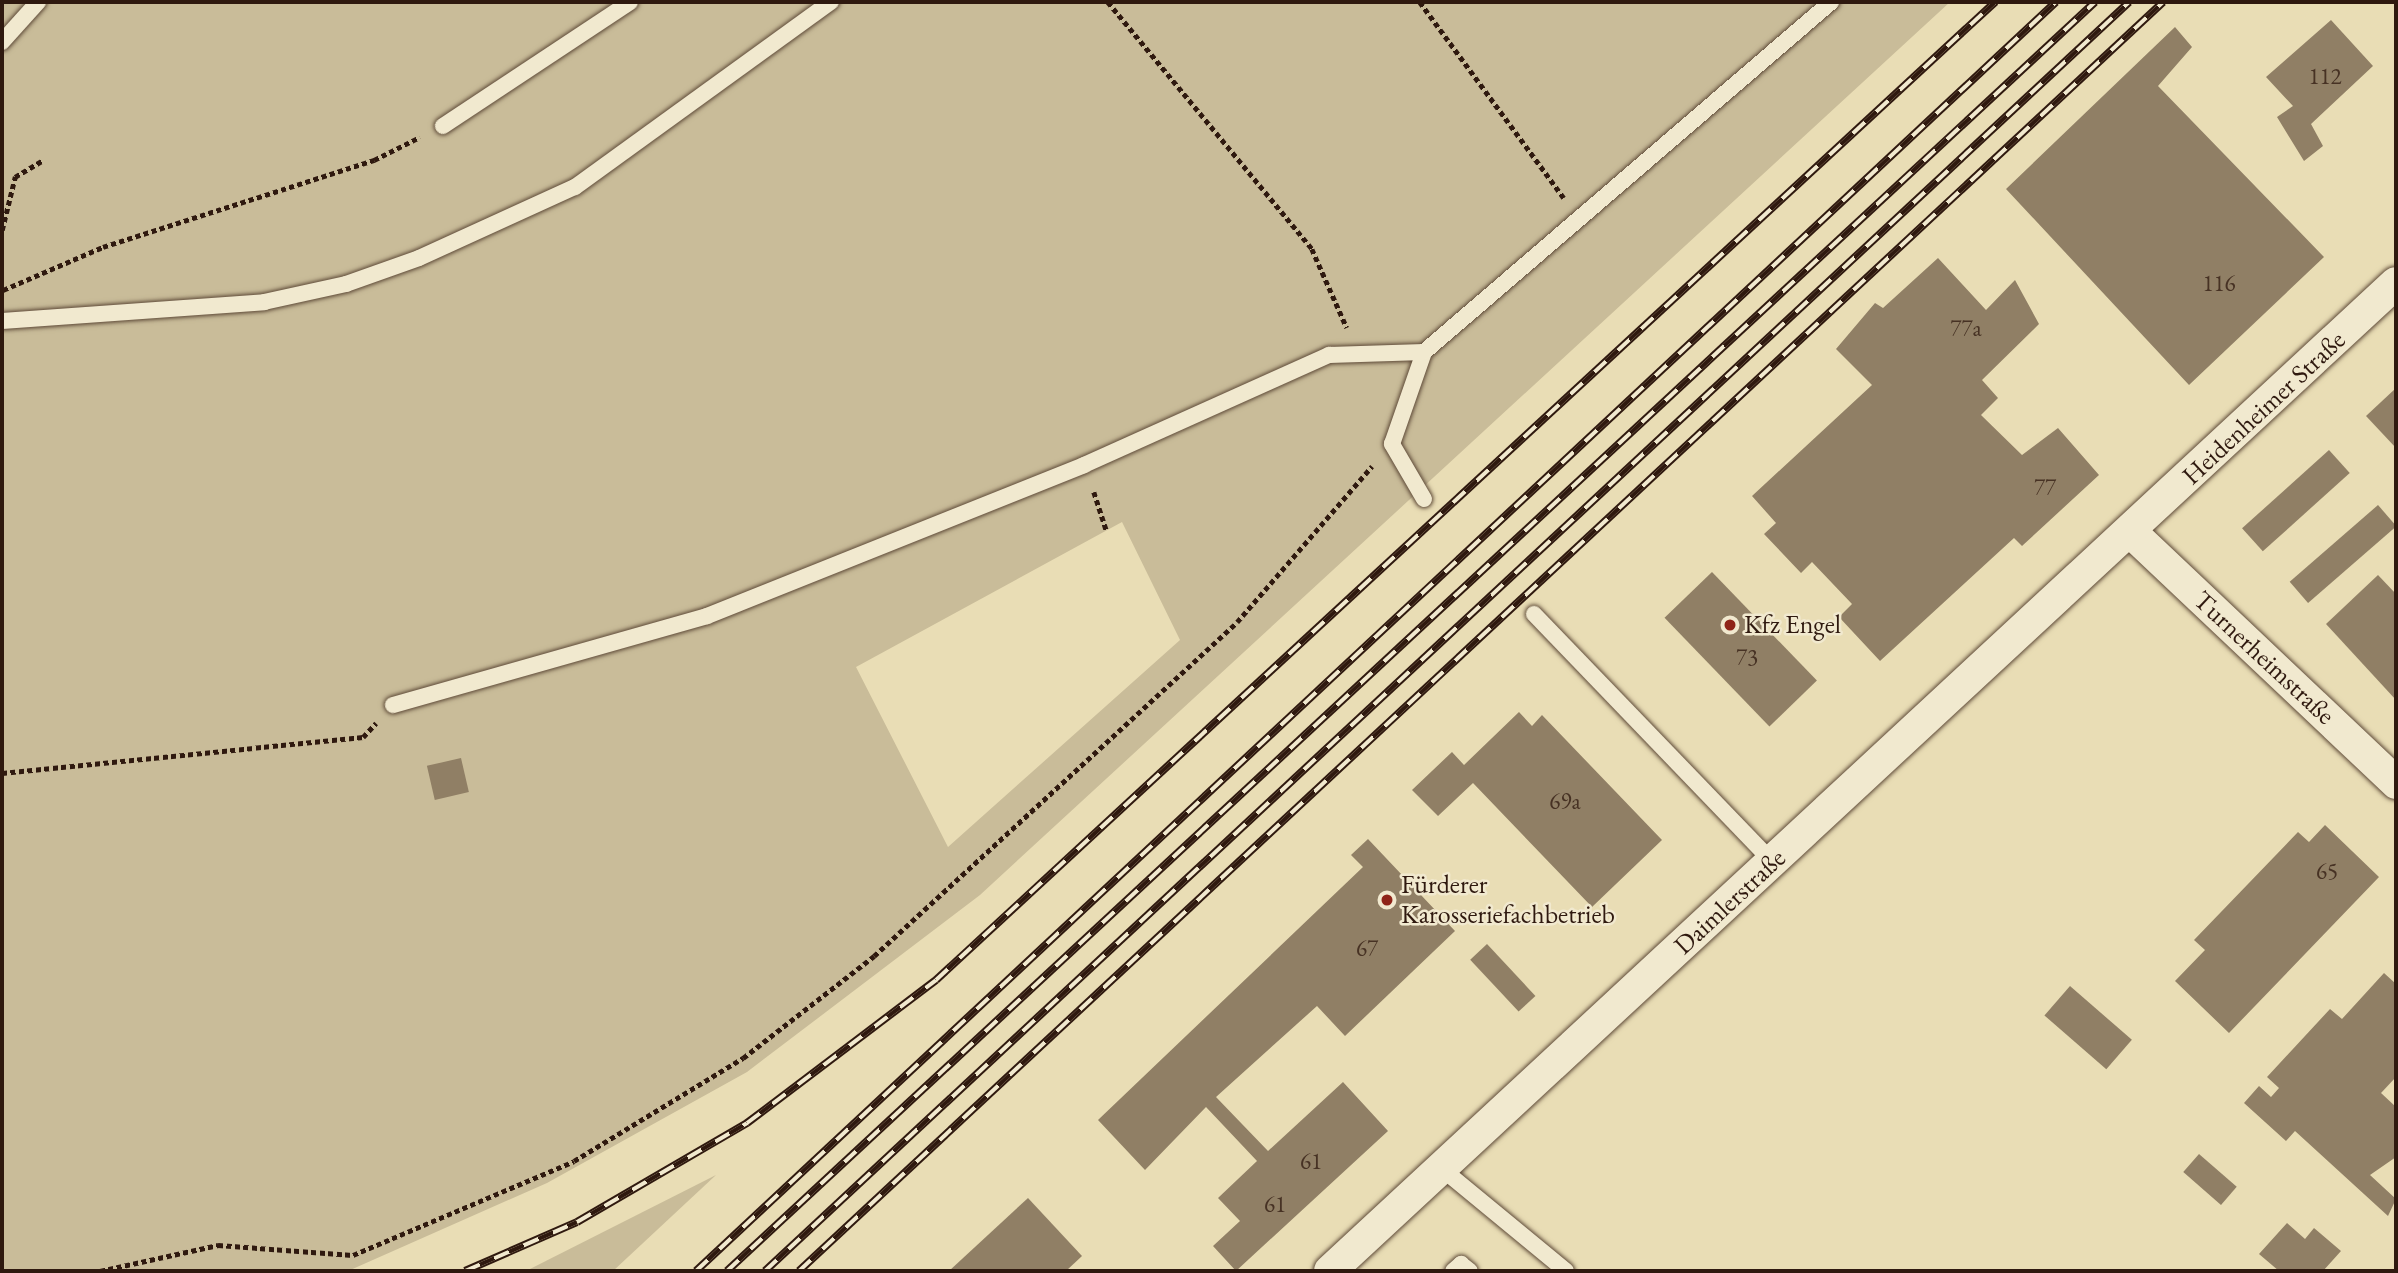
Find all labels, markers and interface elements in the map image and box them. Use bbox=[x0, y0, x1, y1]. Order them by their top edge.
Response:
house number: 112 bbox=[2308, 62, 2342, 90]
house number: 116 bbox=[2202, 269, 2236, 297]
house number: 77a bbox=[1950, 314, 1982, 342]
street label: Heidenheimer Straße bbox=[2176, 325, 2352, 491]
house number: 77 bbox=[2034, 473, 2056, 501]
street label: Turnerheimstraße bbox=[2187, 585, 2341, 731]
place label: Kfz Engel bbox=[1744, 609, 1841, 641]
marker: Kfz Engel bbox=[1722, 617, 1738, 633]
house number: 73 bbox=[1736, 643, 1758, 671]
house number: 69a bbox=[1549, 787, 1581, 815]
street label: Daimlerstraße bbox=[1668, 843, 1792, 961]
house number: 65 bbox=[2316, 857, 2338, 885]
place label: Fürderer Karosseriefachbetrieb bbox=[1401, 869, 1615, 931]
marker: Fürderer Karosseriefachbetrieb bbox=[1379, 892, 1395, 908]
house number: 67 bbox=[1356, 934, 1378, 962]
house number: 61 bbox=[1300, 1147, 1322, 1175]
house number: 61 bbox=[1264, 1190, 1286, 1218]

